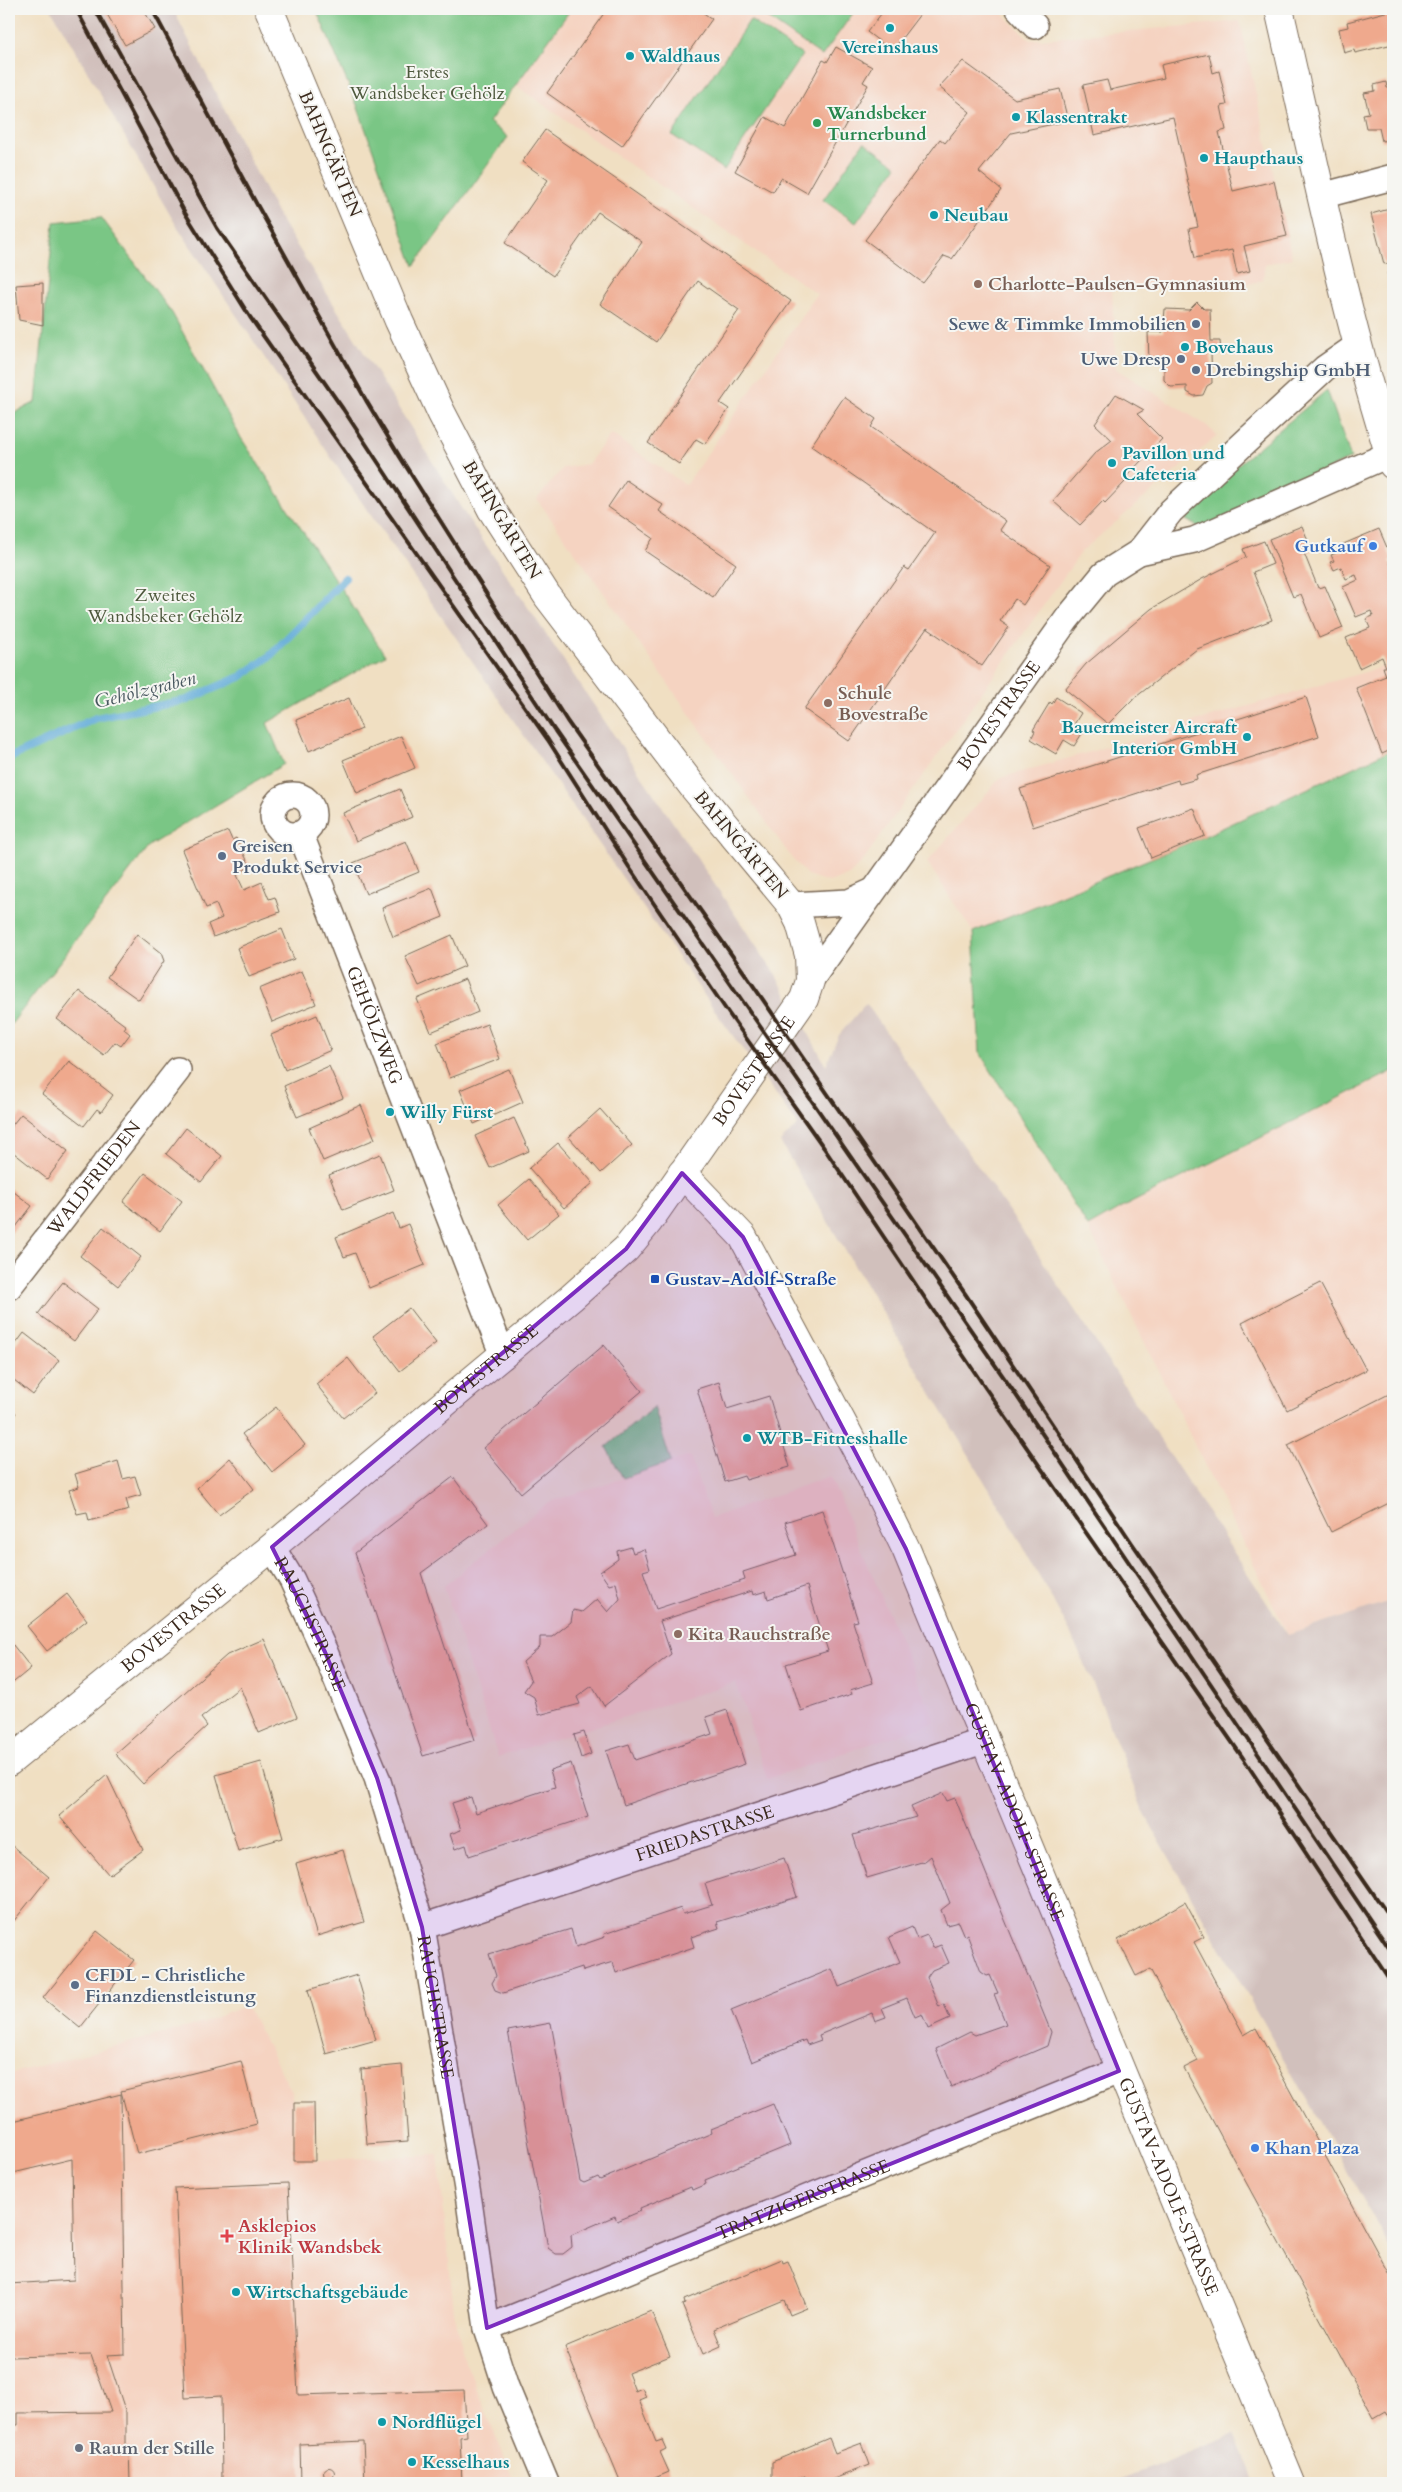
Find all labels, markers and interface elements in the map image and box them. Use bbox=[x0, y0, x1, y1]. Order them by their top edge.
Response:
marker: Vereinshaus bbox=[884, 22, 896, 34]
place label: Vereinshaus bbox=[842, 35, 938, 60]
place label: Waldhaus bbox=[639, 44, 720, 69]
marker: Waldhaus bbox=[624, 50, 636, 62]
park label: Erstes Wandsbeker Gehölz bbox=[348, 60, 505, 106]
street label: BAHNGÄRTEN bbox=[292, 87, 368, 221]
place label: Wandsbeker Turnerbund bbox=[826, 101, 927, 147]
place label: Klassentrakt bbox=[1026, 105, 1128, 130]
marker: Klassentrakt bbox=[1010, 111, 1022, 123]
marker: Wandsbeker Turnerbund bbox=[811, 117, 823, 129]
place label: Haupthaus bbox=[1214, 146, 1303, 171]
marker: Haupthaus bbox=[1198, 152, 1210, 164]
place label: Neubau bbox=[944, 203, 1009, 228]
marker: Neubau bbox=[928, 209, 940, 221]
place label: Charlotte-Paulsen-Gymnasium bbox=[988, 272, 1246, 297]
marker: Charlotte-Paulsen-Gymnasium bbox=[972, 278, 984, 290]
place label: Sewe & Timmke Immobilien bbox=[949, 312, 1186, 337]
marker: Sewe & Timmke Immobilien bbox=[1190, 318, 1202, 330]
place label: Bovehaus bbox=[1195, 335, 1273, 360]
marker: Bovehaus bbox=[1179, 341, 1191, 353]
place label: Uwe Dresp bbox=[1080, 347, 1171, 372]
marker: Uwe Dresp bbox=[1175, 353, 1187, 365]
place label: Drebingship GmbH bbox=[1206, 358, 1371, 383]
marker: Drebingship GmbH bbox=[1190, 364, 1202, 376]
place label: Pavillon und Cafeteria bbox=[1122, 441, 1225, 487]
street label: BAHNGÄRTEN bbox=[457, 456, 548, 585]
marker: Pavillon und Cafeteria bbox=[1106, 457, 1118, 469]
place label: Gutkauf bbox=[1295, 534, 1366, 559]
marker: Gutkauf bbox=[1367, 540, 1379, 552]
park label: Zweites Wandsbeker Gehölz bbox=[86, 583, 243, 629]
street label: BOVESTRASSE bbox=[951, 655, 1046, 775]
water label: Gehölzgraben bbox=[92, 665, 199, 715]
place label: Schule Bovestraße bbox=[838, 681, 929, 727]
marker: Schule Bovestraße bbox=[822, 697, 834, 709]
place label: Bauermeister Aircraft Interior GmbH bbox=[1061, 715, 1238, 761]
marker: Bauermeister Aircraft Interior GmbH bbox=[1241, 731, 1253, 743]
street label: BAHNGÄRTEN bbox=[688, 785, 794, 905]
place label: Greisen Produkt Service bbox=[232, 834, 363, 880]
marker: Greisen Produkt Service bbox=[216, 850, 228, 862]
street label: GEHÖLZWEG bbox=[341, 962, 409, 1088]
street label: BOVESTRASSE bbox=[707, 1011, 801, 1131]
place label: Willy Fürst bbox=[399, 1100, 494, 1125]
marker: Willy Fürst bbox=[384, 1106, 396, 1118]
street label: WALDFRIEDEN bbox=[41, 1115, 147, 1242]
place label: Gustav-Adolf-Straße bbox=[665, 1267, 837, 1292]
marker: Gustav-Adolf-Straße bbox=[649, 1273, 661, 1285]
street label: BOVESTRASSE bbox=[428, 1318, 543, 1420]
place label: WTB-Fitnesshalle bbox=[756, 1426, 908, 1451]
marker: WTB-Fitnesshalle bbox=[741, 1432, 753, 1444]
street label: RAUCHSTRASSE bbox=[268, 1552, 352, 1695]
street label: BOVESTRASSE bbox=[115, 1577, 231, 1678]
place label: Kita Rauchstraße bbox=[688, 1622, 831, 1647]
marker: Kita Rauchstraße bbox=[672, 1628, 684, 1640]
street label: GUSTAV-ADOLF-STRASSE bbox=[958, 1699, 1071, 1925]
street label: FRIEDASTRASSE bbox=[633, 1799, 777, 1868]
street label: RAUCHSTRASSE bbox=[411, 1933, 460, 2081]
place label: CFDL - Christliche Finanzdienstleistung bbox=[85, 1963, 256, 2009]
marker: CFDL - Christliche Finanzdienstleistung bbox=[69, 1979, 81, 1991]
street label: GUSTAV-ADOLF-STRASSE bbox=[1113, 2073, 1225, 2299]
place label: Khan Plaza bbox=[1265, 2136, 1360, 2161]
marker: Khan Plaza bbox=[1249, 2142, 1261, 2154]
street label: TRATZIGERSTRASSE bbox=[712, 2153, 893, 2246]
place label: Asklepios Klinik Wandsbek bbox=[238, 2214, 382, 2260]
marker: Asklepios Klinik Wandsbek bbox=[220, 2229, 234, 2243]
place label: Wirtschaftsgebäude bbox=[245, 2280, 408, 2305]
marker: Wirtschaftsgebäude bbox=[230, 2286, 242, 2298]
place label: Nordflügel bbox=[392, 2410, 482, 2435]
marker: Nordflügel bbox=[376, 2416, 388, 2428]
place label: Raum der Stille bbox=[89, 2436, 215, 2461]
marker: Raum der Stille bbox=[73, 2442, 85, 2454]
place label: Kesselhaus bbox=[422, 2450, 510, 2475]
marker: Kesselhaus bbox=[406, 2456, 418, 2468]

